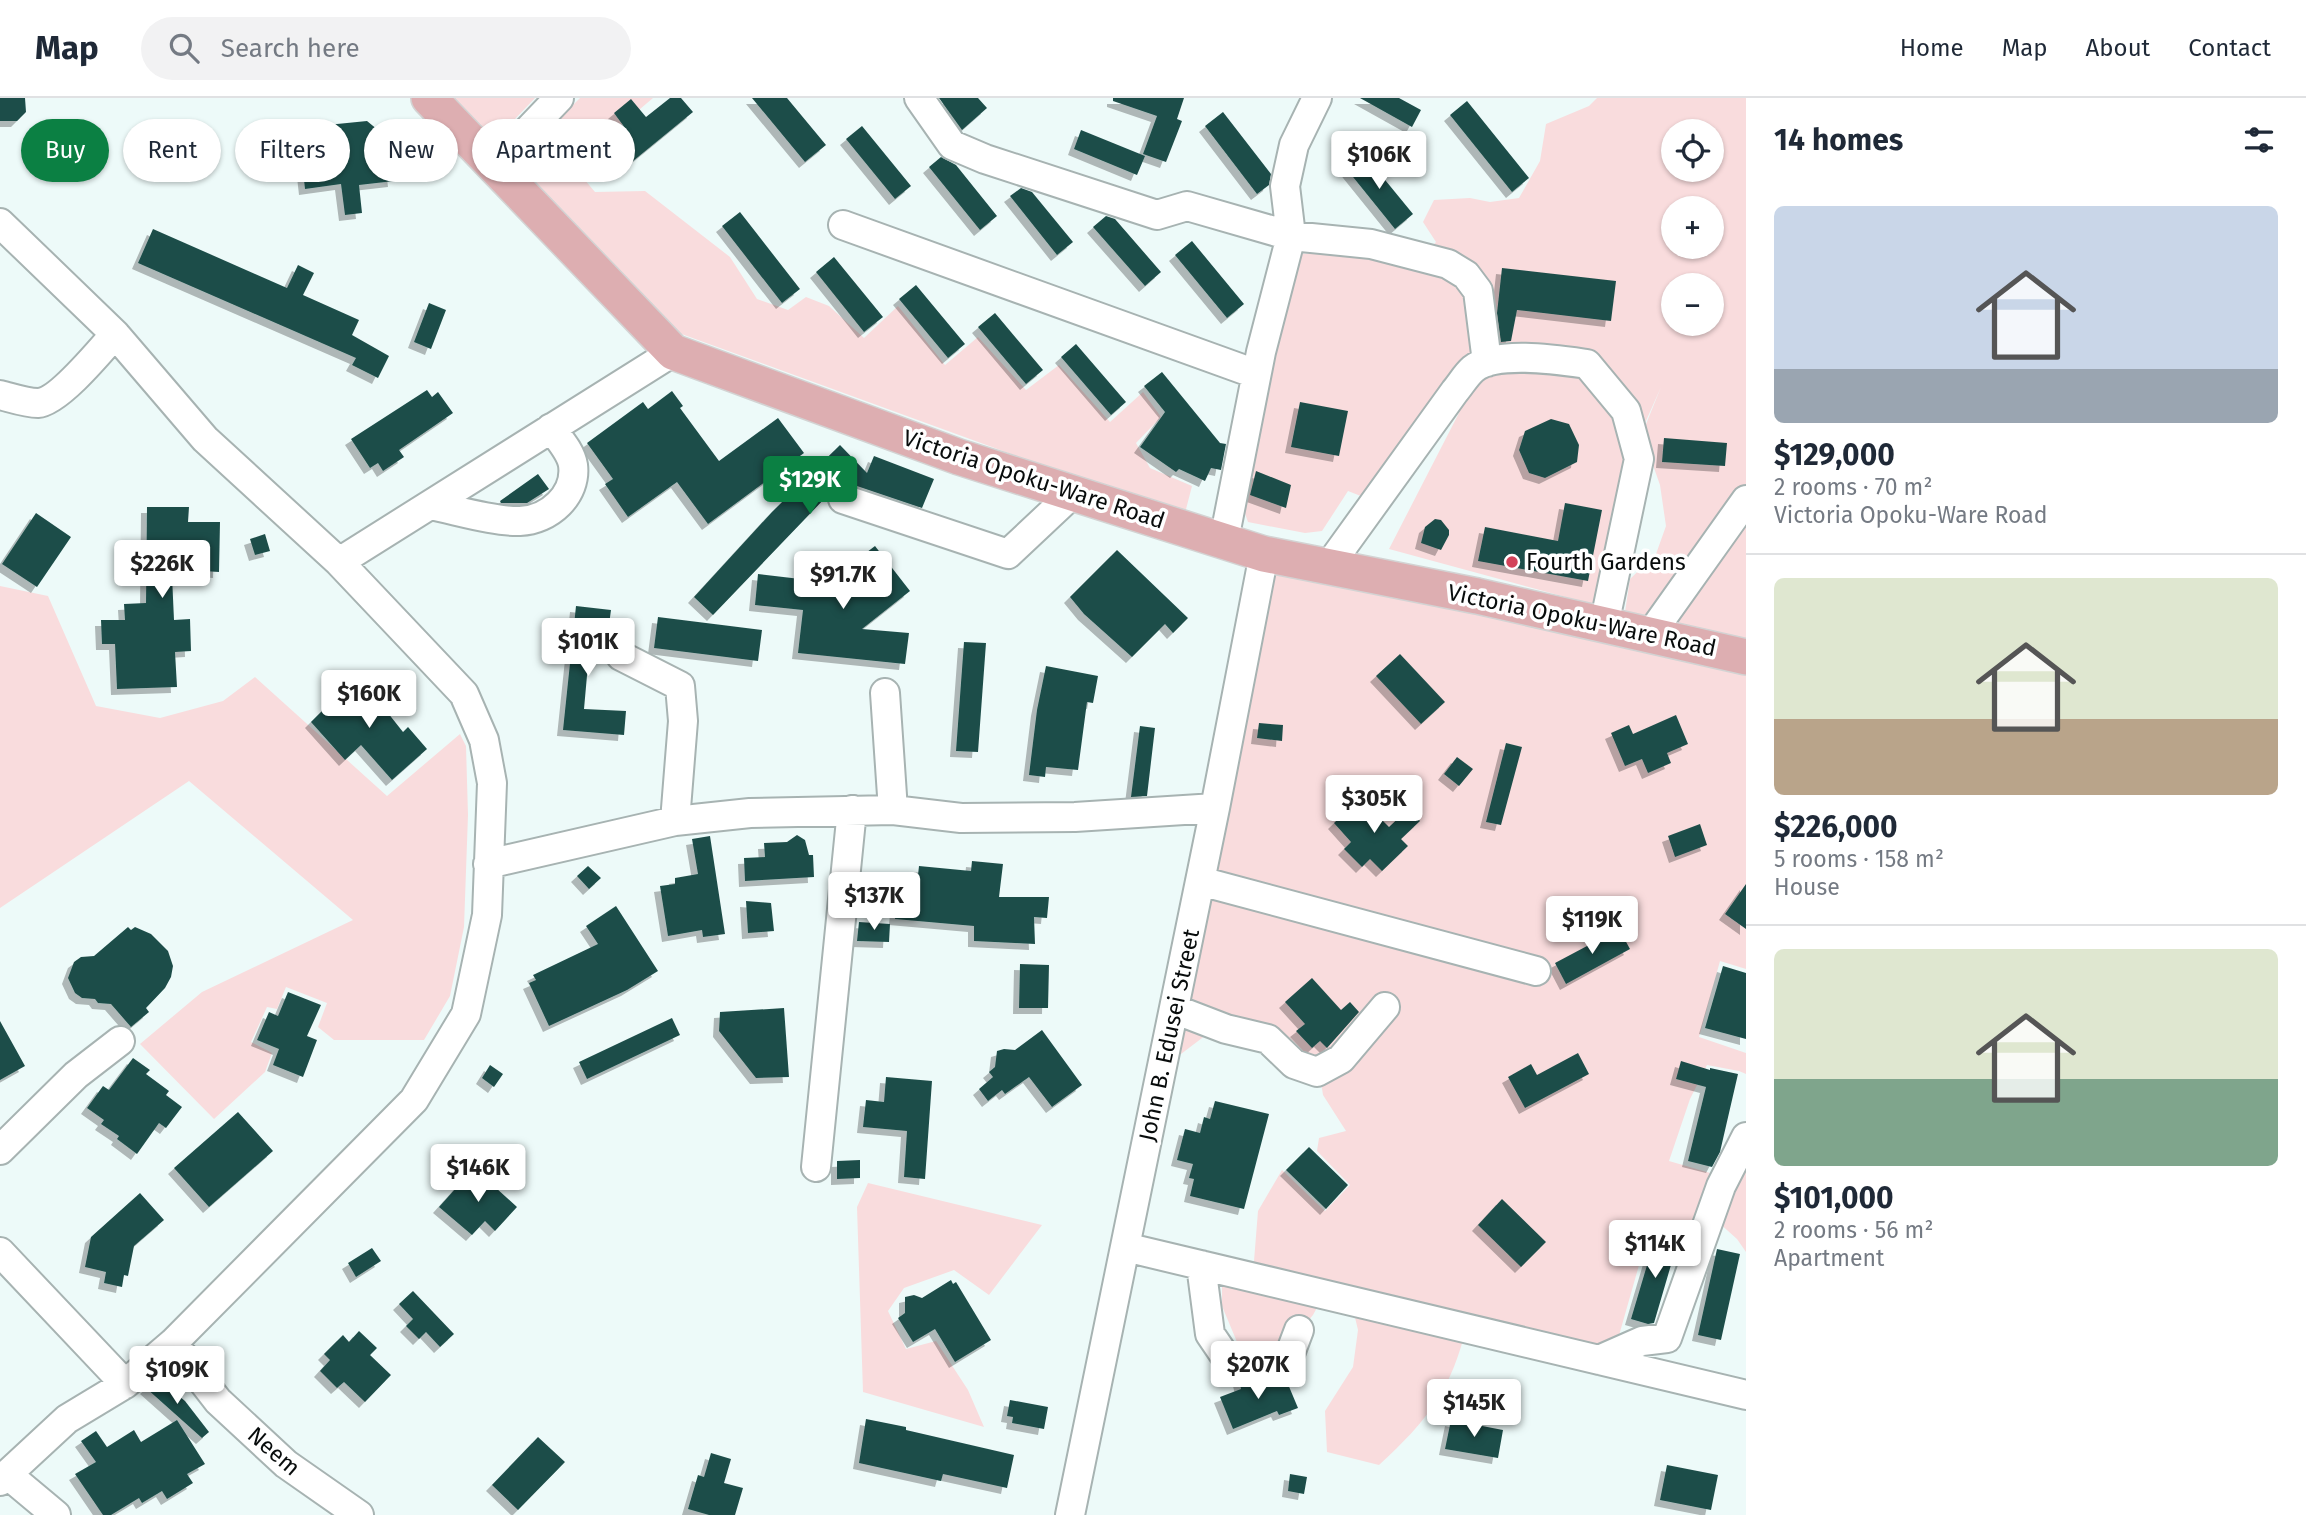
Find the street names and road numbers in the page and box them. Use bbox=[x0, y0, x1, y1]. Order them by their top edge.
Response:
street label: Victoria Opoku-Ware Road bbox=[900, 423, 1168, 535]
street label: Victoria Opoku-Ware Road bbox=[1445, 578, 1719, 662]
street label: John B. Edusei Street bbox=[1133, 926, 1205, 1144]
street label: Neem bbox=[242, 1421, 306, 1481]

